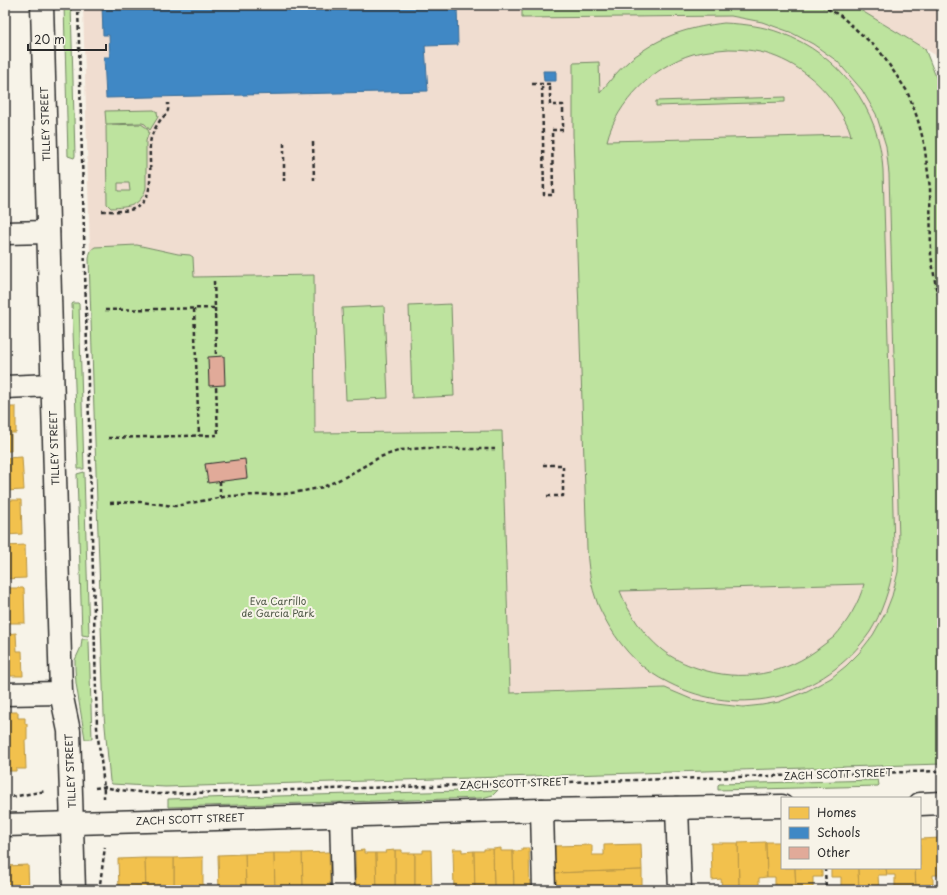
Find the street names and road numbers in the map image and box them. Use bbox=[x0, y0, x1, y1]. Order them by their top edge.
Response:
street label: TILLEY STREET bbox=[36, 86, 53, 162]
street label: TILLEY STREET bbox=[45, 410, 62, 486]
street label: TILLEY STREET bbox=[60, 733, 79, 809]
street label: ZACH SCOTT STREET bbox=[783, 764, 893, 783]
street label: ZACH SCOTT STREET bbox=[459, 773, 569, 792]
street label: ZACH SCOTT STREET bbox=[135, 809, 245, 828]

